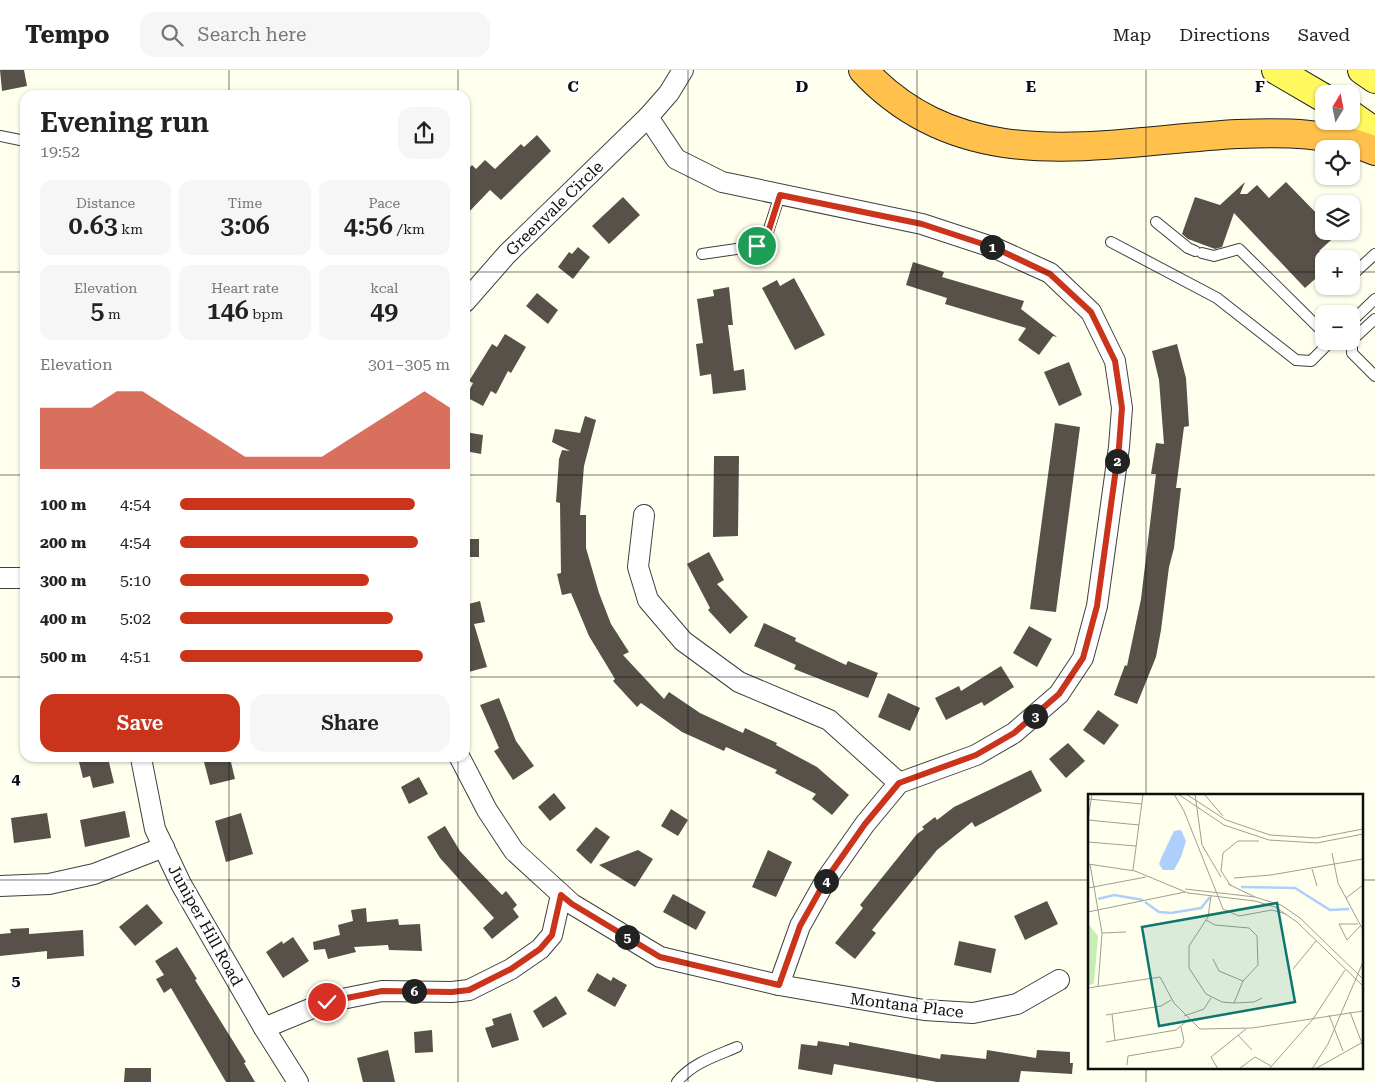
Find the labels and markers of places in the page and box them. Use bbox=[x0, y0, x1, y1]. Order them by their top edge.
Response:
pin bbox=[736, 225, 778, 267]
pin: 1 bbox=[980, 234, 1004, 260]
pin: 2 bbox=[1104, 448, 1130, 474]
pin: 3 bbox=[1022, 704, 1048, 728]
pin: 4 bbox=[814, 868, 838, 894]
pin: 5 bbox=[614, 924, 640, 950]
pin: 6 bbox=[402, 978, 426, 1004]
pin bbox=[306, 981, 348, 1023]

